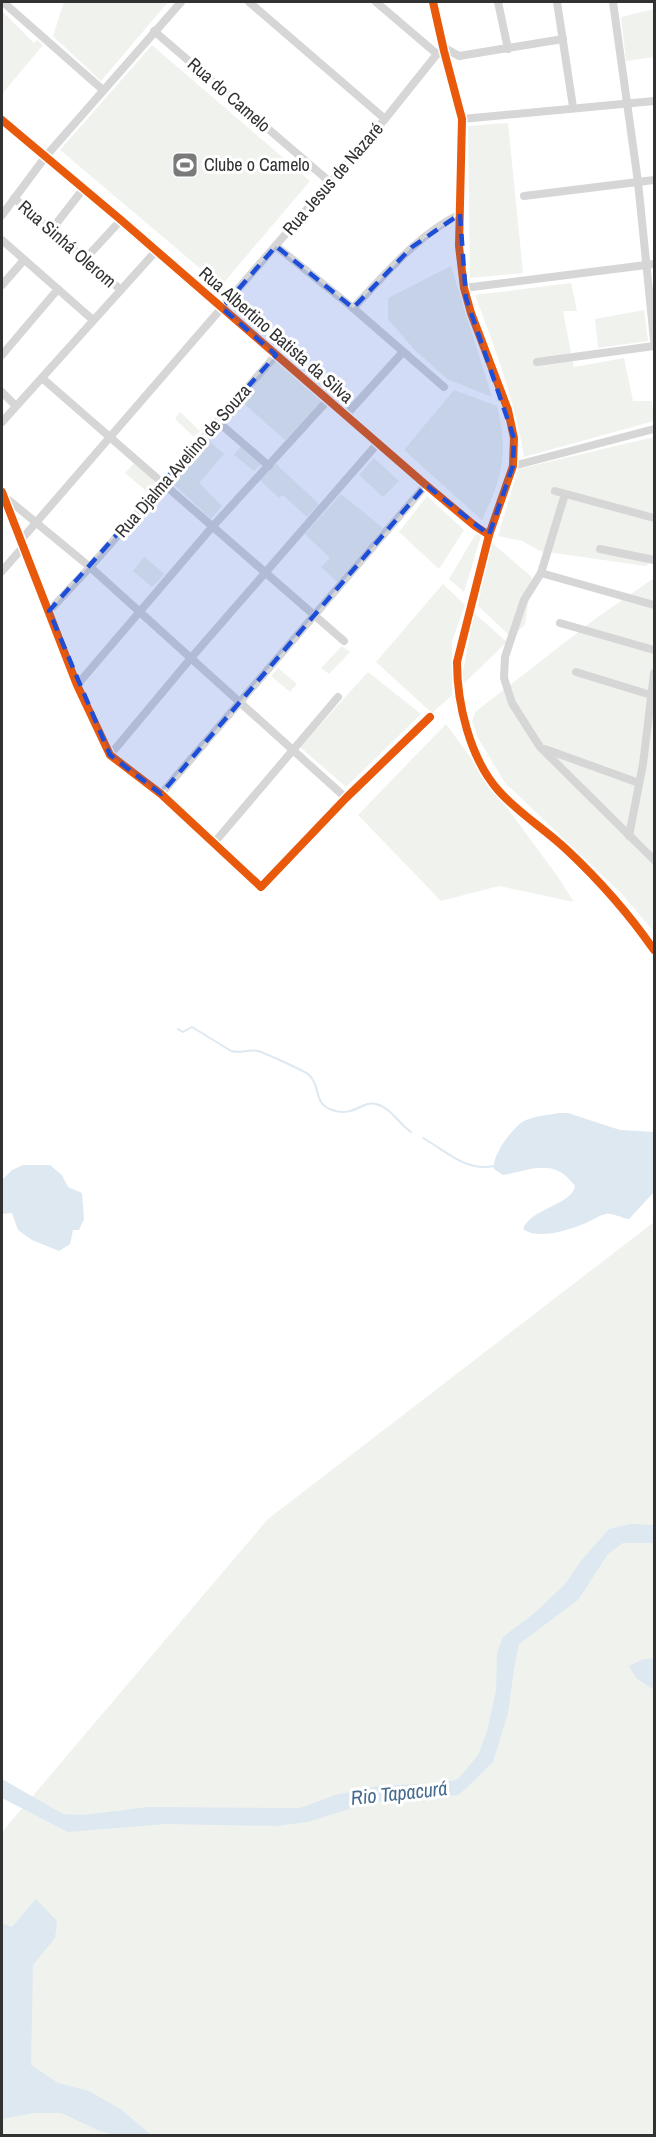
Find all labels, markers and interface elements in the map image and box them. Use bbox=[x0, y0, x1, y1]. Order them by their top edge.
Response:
street label: Rua do Camelo bbox=[182, 52, 276, 138]
street label: Rua Jesus de Nazaré bbox=[277, 117, 389, 240]
sports icon: Clube o Camelo bbox=[170, 150, 200, 180]
place label: Clube o Camelo bbox=[204, 152, 310, 177]
street label: Rua Sinhá Olerom bbox=[13, 194, 122, 293]
street label: Rua Albertino Batista da Silva bbox=[194, 261, 359, 409]
street label: Rua Djalma Avelino de Souza bbox=[109, 379, 256, 543]
water label: Rio Tapacurá bbox=[349, 1774, 448, 1811]

